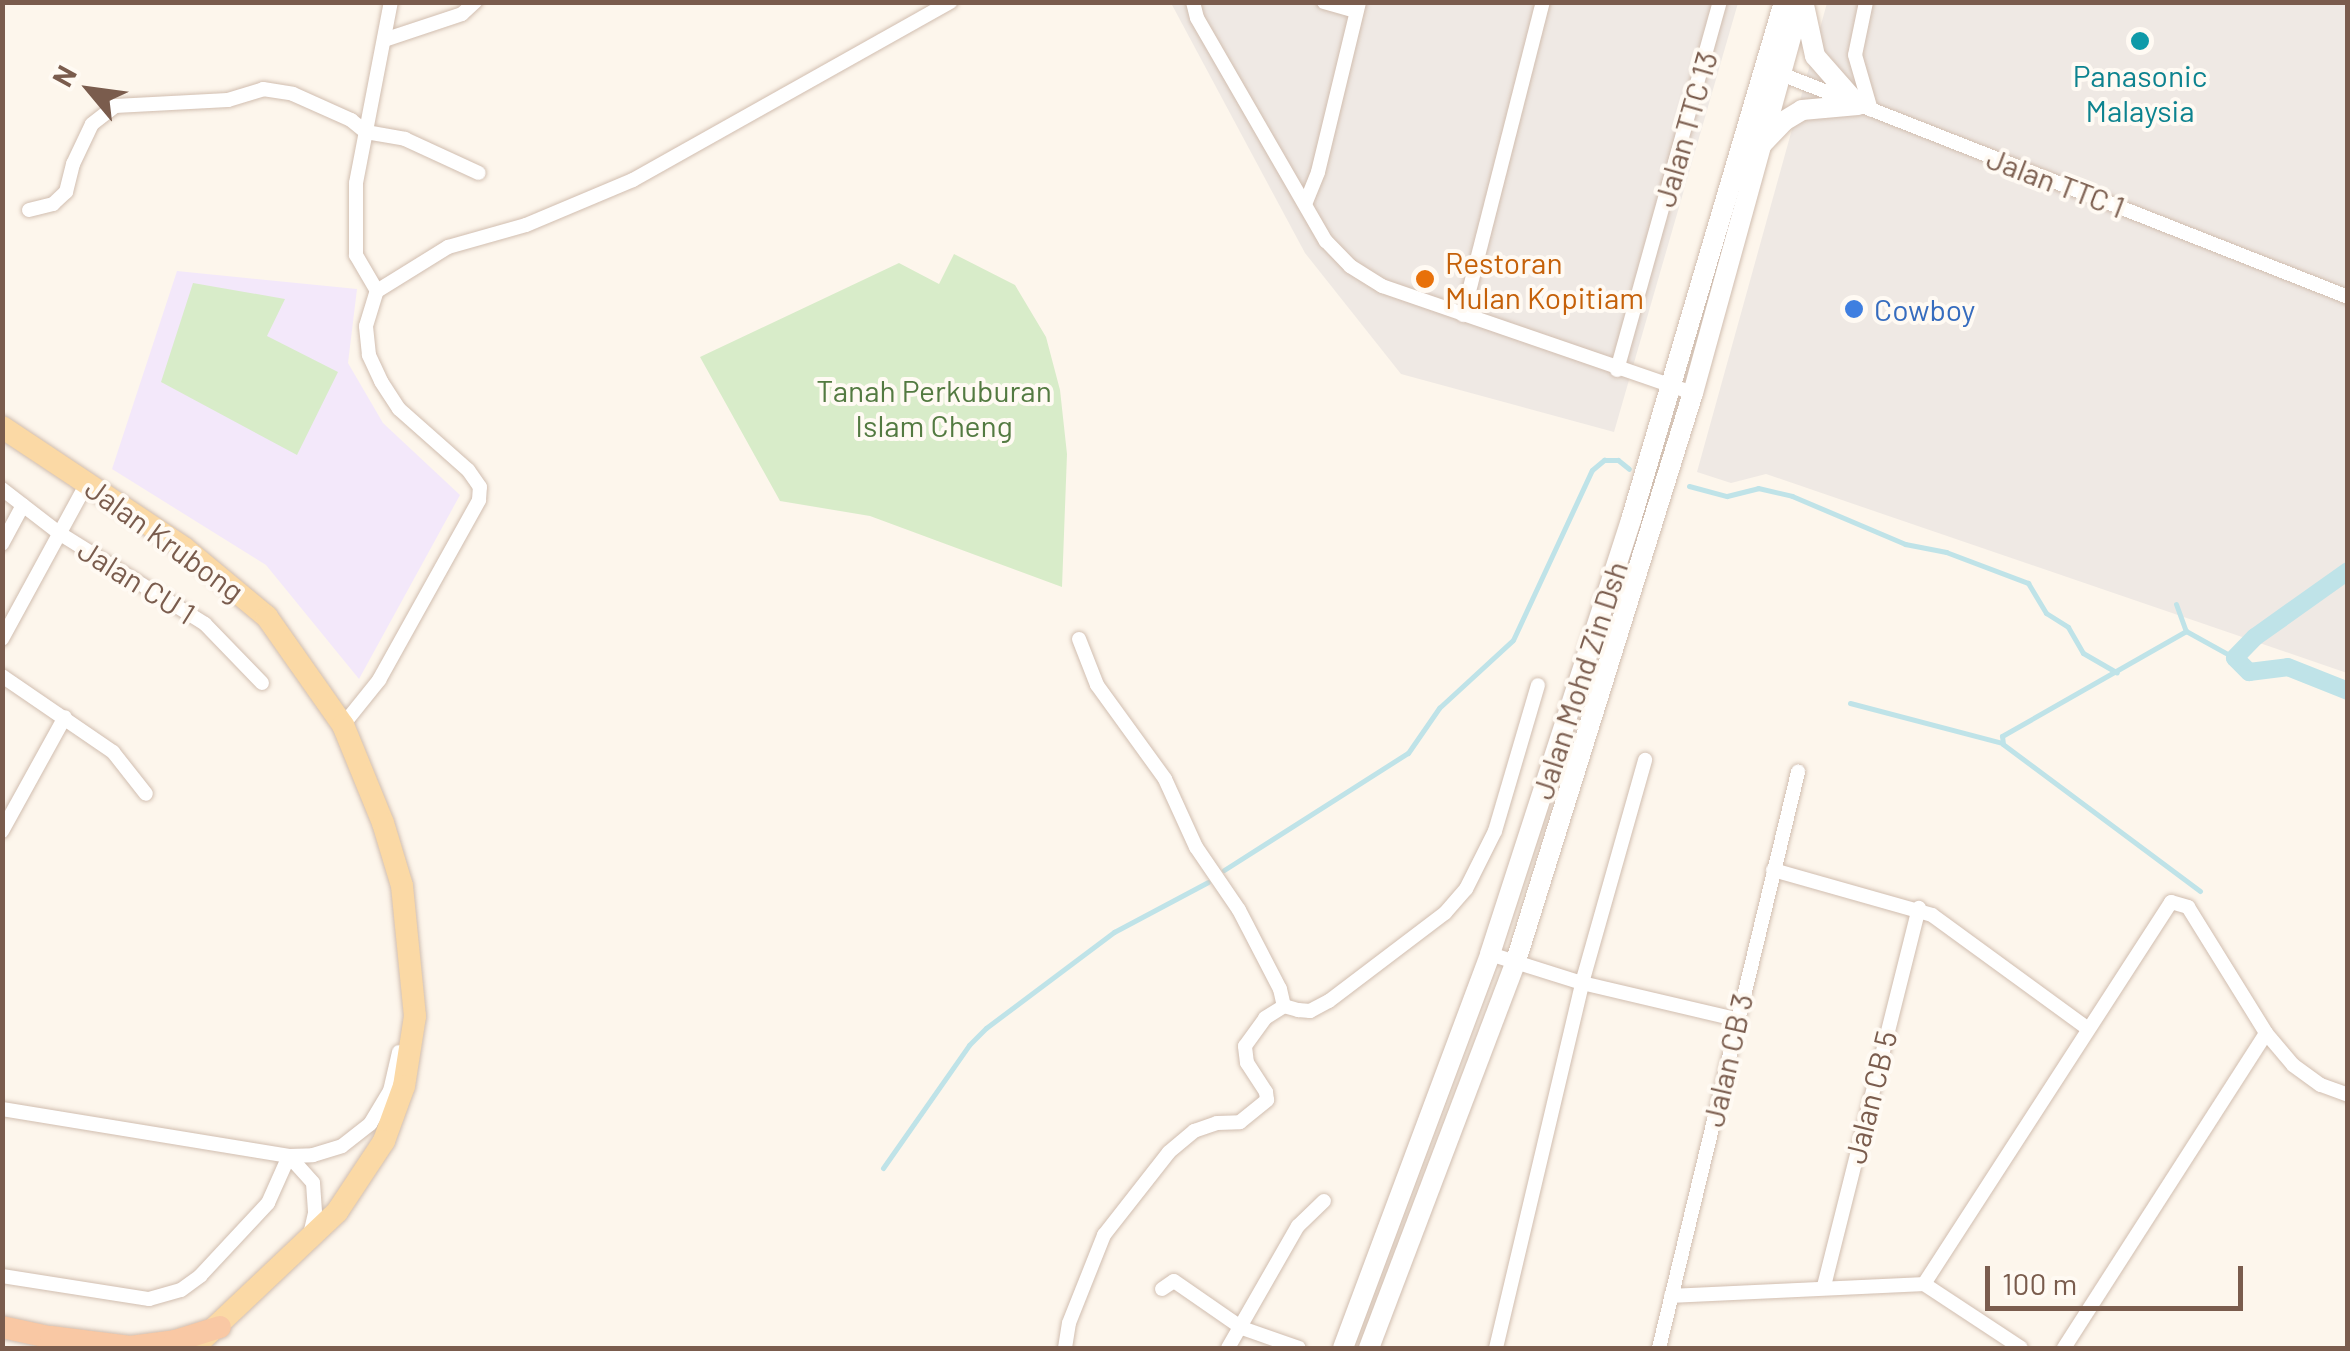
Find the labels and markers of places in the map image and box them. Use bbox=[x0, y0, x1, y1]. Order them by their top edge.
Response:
marker: Panasonic Malaysia bbox=[2129, 30, 2151, 52]
place label: Panasonic Malaysia bbox=[2073, 57, 2207, 128]
place label: Restoran Mulan Kopitiam bbox=[1445, 244, 1644, 314]
marker: Restoran Mulan Kopitiam bbox=[1414, 268, 1436, 290]
place label: Cowboy bbox=[1874, 291, 1975, 327]
marker: Cowboy bbox=[1843, 298, 1865, 320]

